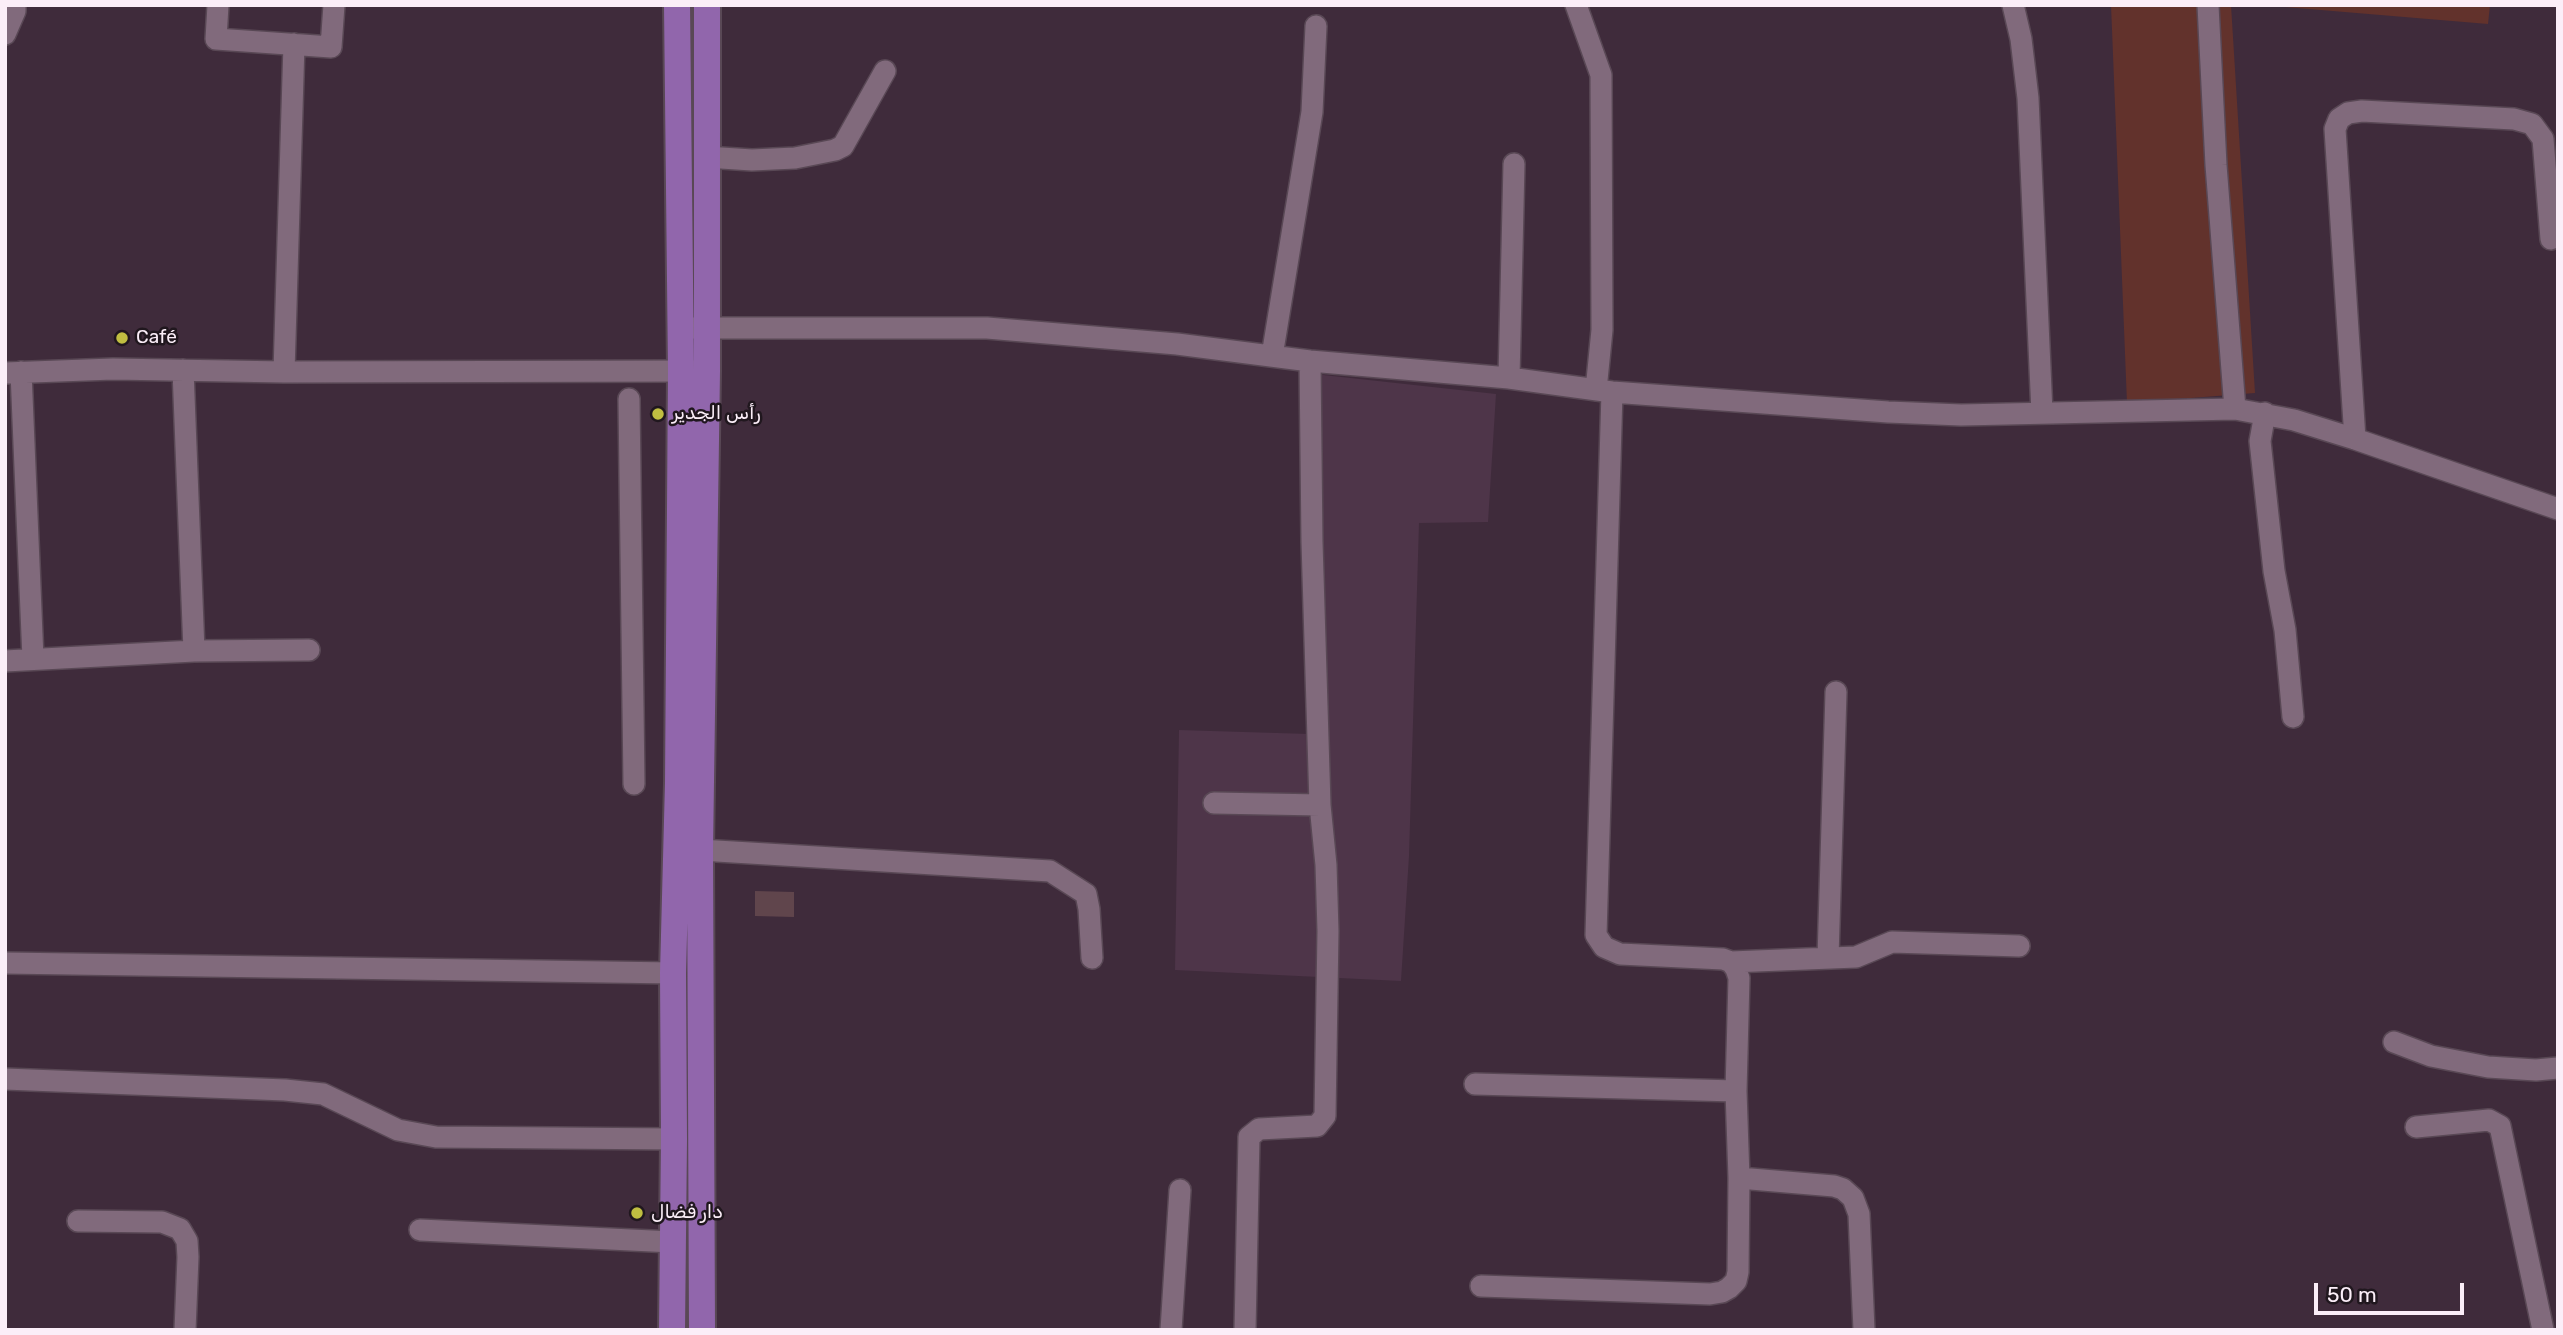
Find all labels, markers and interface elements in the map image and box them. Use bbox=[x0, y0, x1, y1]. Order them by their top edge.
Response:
place label: Café bbox=[136, 327, 177, 349]
marker: Café bbox=[114, 330, 130, 346]
place label: رأس الجدير bbox=[672, 403, 761, 425]
marker: رأس الجدير bbox=[650, 406, 666, 422]
place label: دار فضال bbox=[651, 1202, 723, 1224]
marker: دار فضال bbox=[629, 1205, 645, 1221]
scale bar bbox=[2318, 1268, 2468, 1312]
text: 50 m bbox=[2327, 1282, 2377, 1307]

